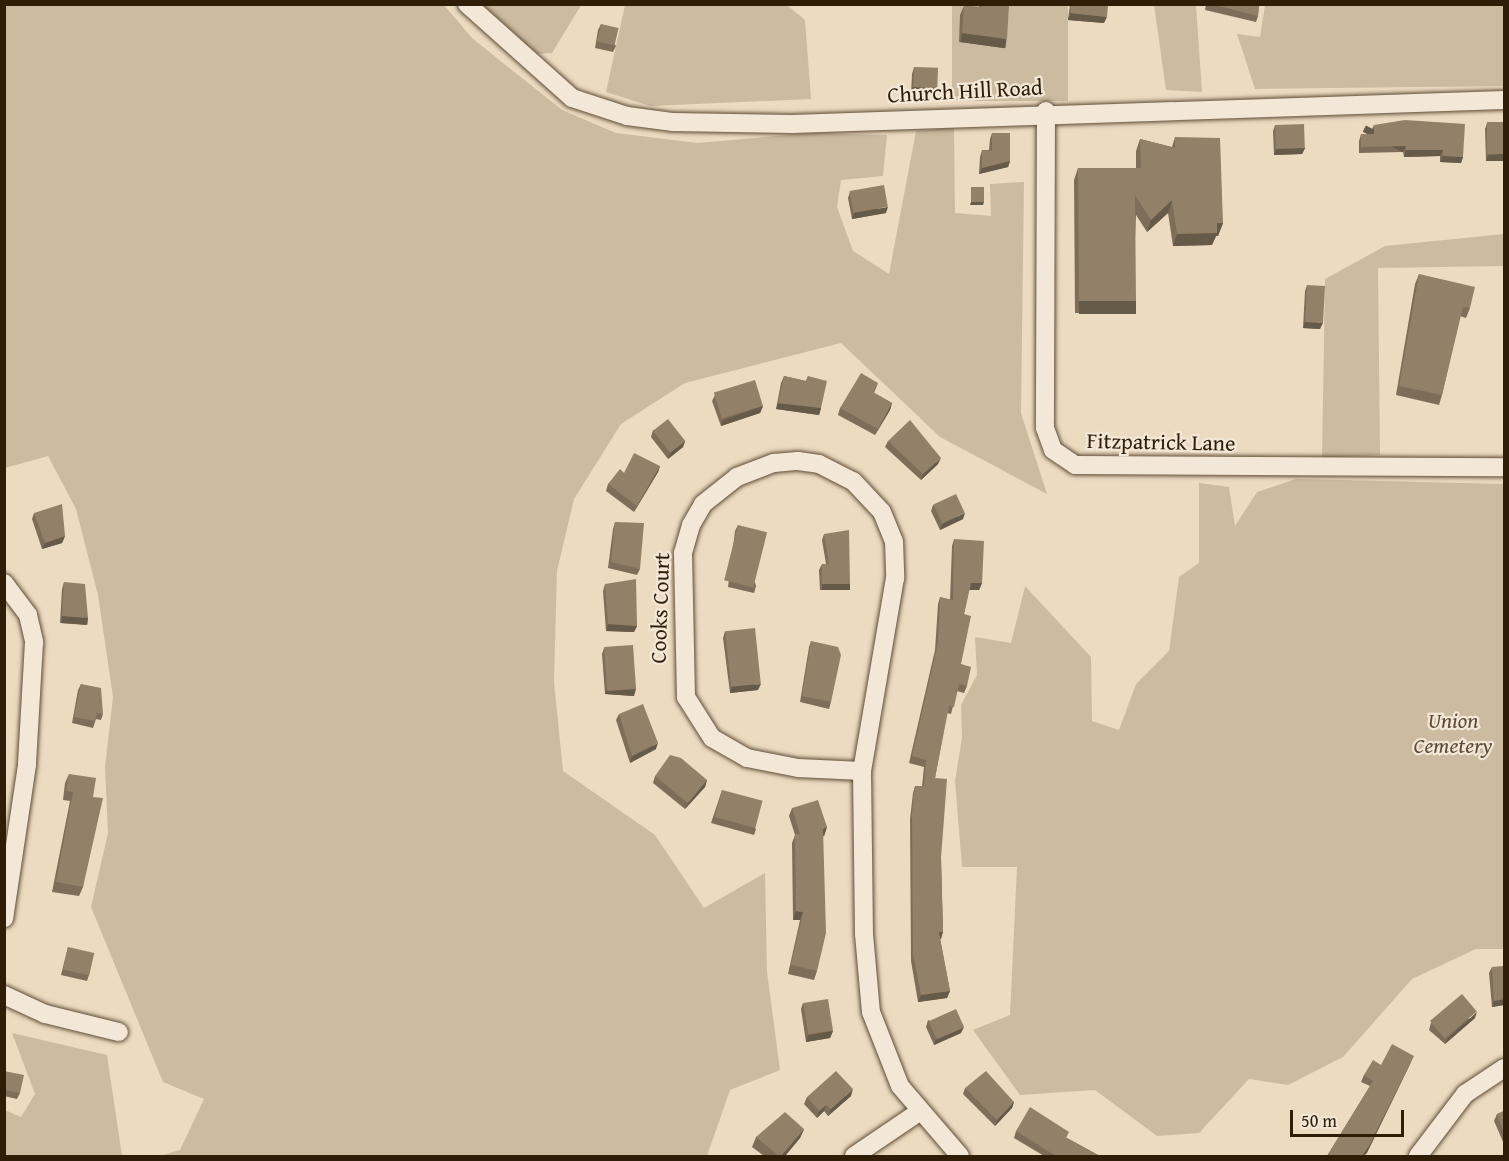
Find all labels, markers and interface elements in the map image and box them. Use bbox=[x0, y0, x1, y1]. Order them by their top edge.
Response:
street label: Church Hill Road bbox=[887, 74, 1043, 108]
street label: Fitzpatrick Lane bbox=[1086, 428, 1236, 456]
street label: Cooks Court bbox=[645, 552, 675, 664]
park label: Union Cemetery bbox=[1414, 707, 1492, 758]
scale bar bbox=[1293, 1098, 1407, 1136]
text: 50 m bbox=[1301, 1107, 1337, 1134]

